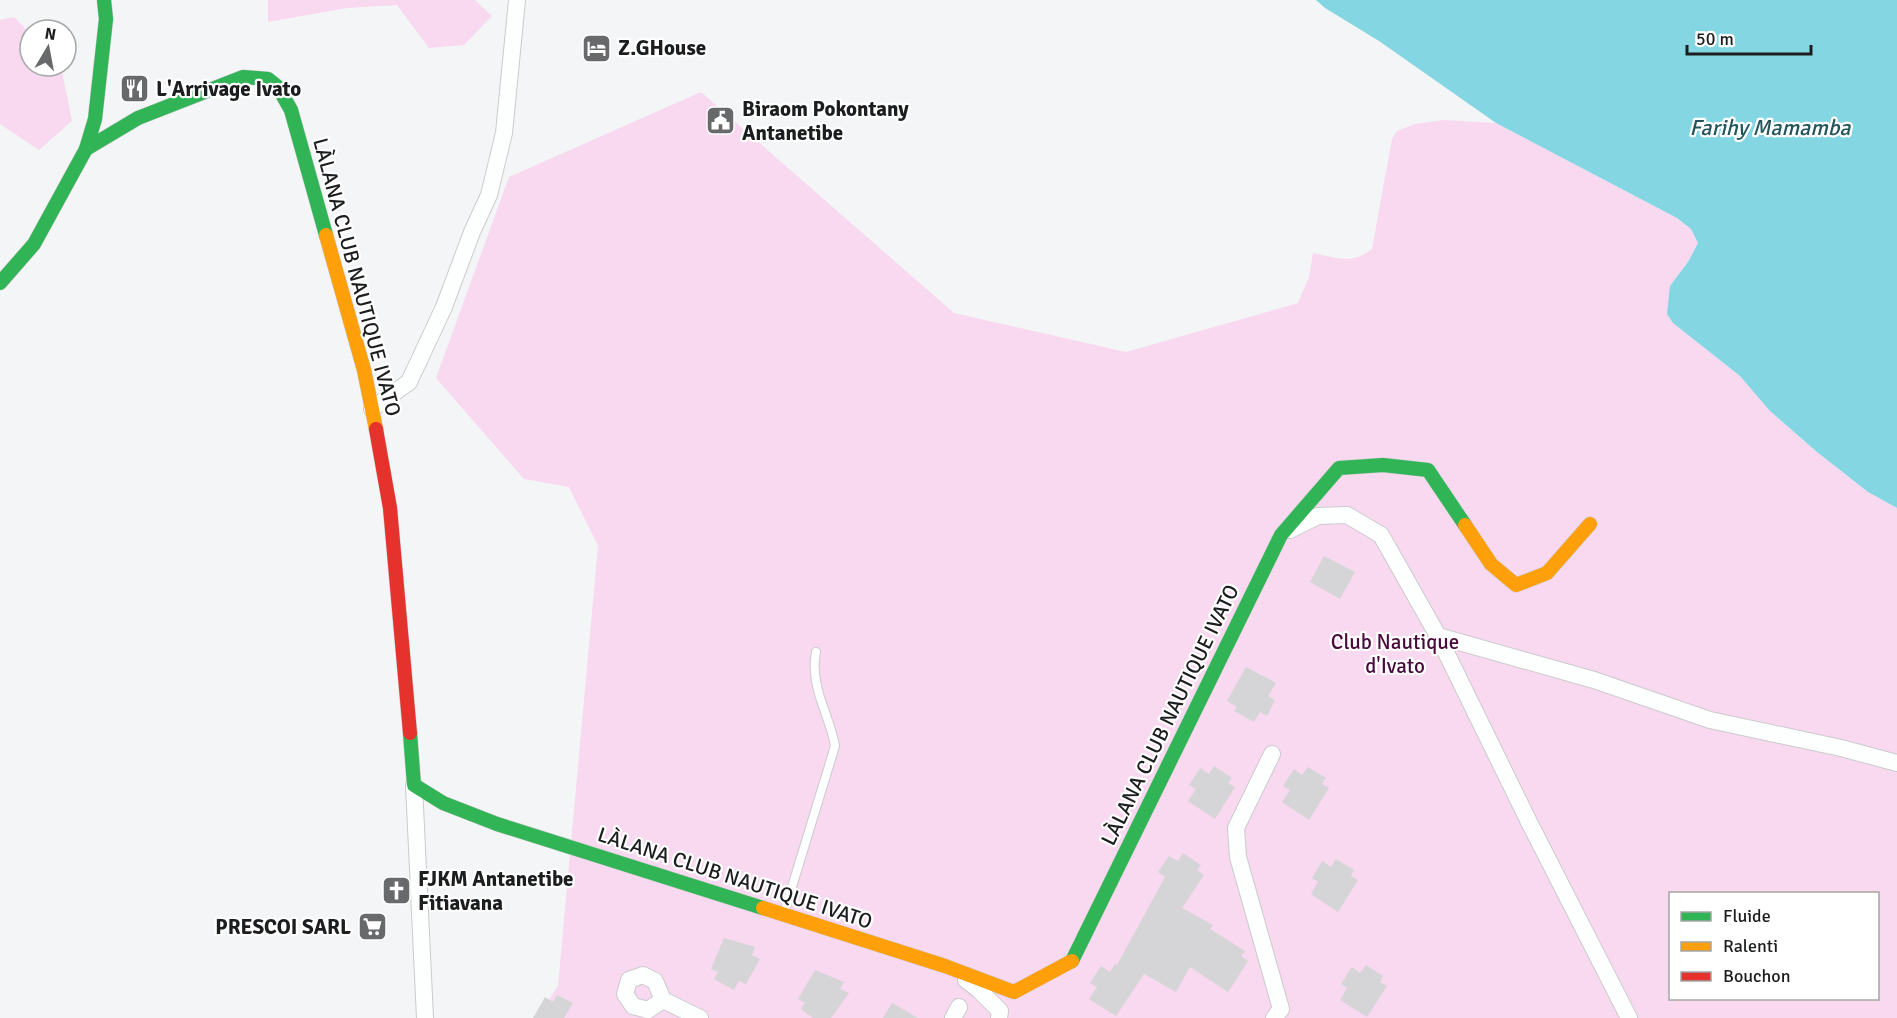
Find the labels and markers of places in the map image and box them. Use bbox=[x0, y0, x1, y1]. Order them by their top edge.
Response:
hotel icon: Z.GHouse bbox=[581, 32, 613, 64]
place label: Z.GHouse bbox=[618, 35, 706, 61]
restaurant icon: L'Arrivage Ivato bbox=[119, 73, 151, 105]
place label: L'Arrivage Ivato bbox=[156, 76, 301, 102]
place label: Biraom Pokontany Antanetibe bbox=[742, 96, 909, 146]
public building icon: Biraom Pokontany Antanetibe bbox=[705, 105, 737, 137]
place label: FJKM Antanetibe Fitiavana bbox=[418, 866, 574, 916]
church icon: FJKM Antanetibe Fitiavana bbox=[381, 875, 413, 907]
supermarket icon: PRESCOI SARL bbox=[356, 911, 388, 943]
place label: PRESCOI SARL bbox=[215, 914, 351, 940]

